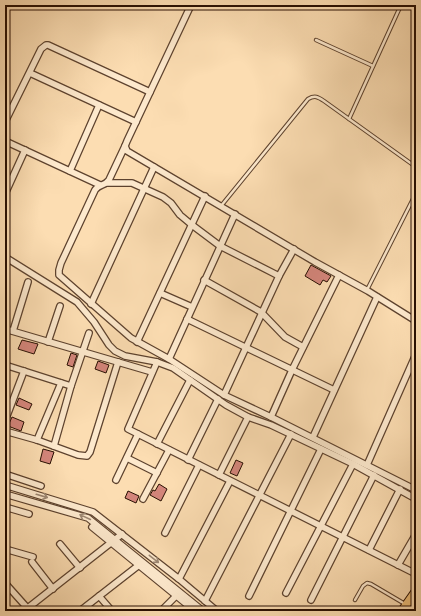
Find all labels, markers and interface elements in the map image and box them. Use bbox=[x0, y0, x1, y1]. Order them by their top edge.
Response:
one-way arrow bbox=[36, 493, 49, 500]
one-way arrow bbox=[79, 513, 91, 520]
one-way arrow bbox=[148, 555, 159, 564]

